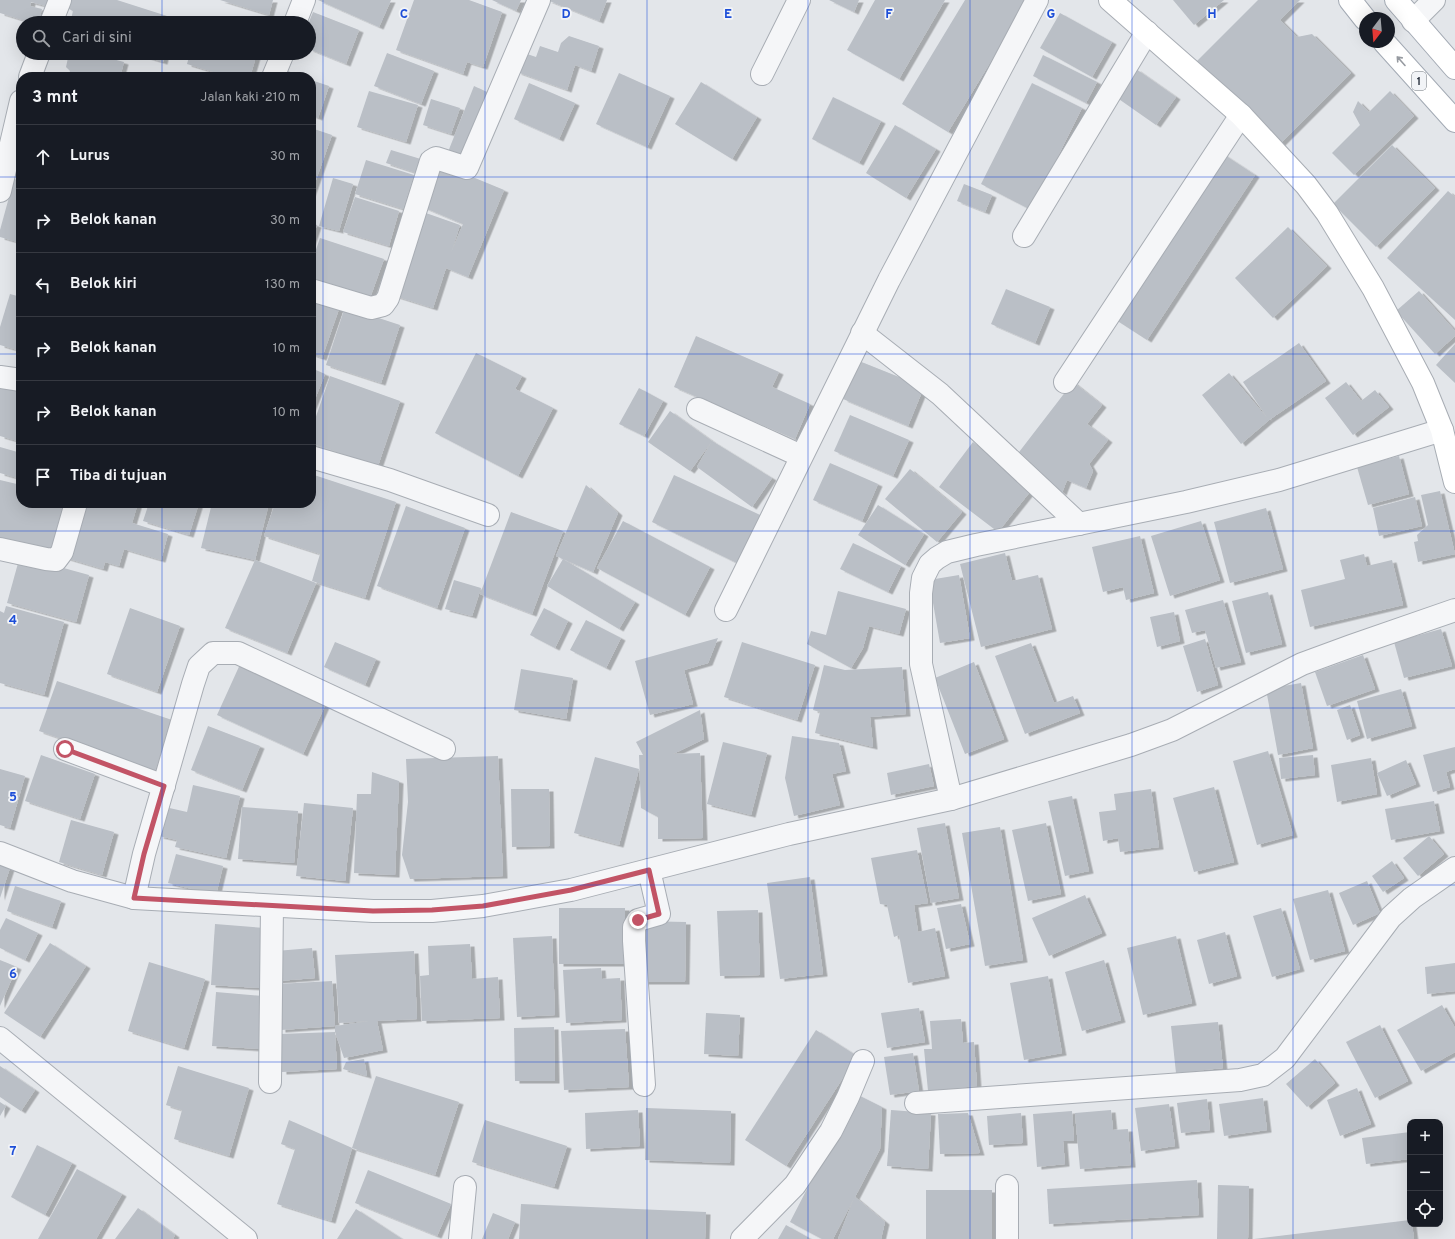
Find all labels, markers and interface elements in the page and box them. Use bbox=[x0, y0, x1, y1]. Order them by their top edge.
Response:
text: C bbox=[400, 7, 408, 23]
text: D bbox=[561, 7, 571, 23]
text: E bbox=[724, 7, 732, 23]
text: F bbox=[885, 7, 893, 23]
text: G bbox=[1047, 7, 1056, 23]
text: H bbox=[1207, 7, 1217, 23]
north arrow bbox=[1359, 12, 1395, 48]
search box bbox=[16, 16, 316, 60]
icon: search bbox=[30, 27, 52, 49]
text: Cari di sini bbox=[62, 29, 132, 48]
one-way arrow bbox=[1396, 55, 1405, 66]
road number: 1 bbox=[1412, 72, 1426, 90]
text: 3 mnt bbox=[32, 87, 78, 109]
text: Jalan kaki · 210 m bbox=[200, 90, 300, 106]
icon: ahead bbox=[32, 146, 54, 168]
text: Lurus bbox=[70, 147, 110, 166]
text: 30 m bbox=[270, 149, 300, 165]
icon: right bbox=[32, 210, 54, 232]
text: Belok kanan bbox=[70, 211, 157, 230]
text: 30 m bbox=[270, 213, 300, 229]
icon: left bbox=[32, 274, 54, 296]
text: Belok kiri bbox=[70, 275, 137, 294]
text: 130 m bbox=[265, 277, 300, 293]
icon: right bbox=[32, 338, 54, 360]
text: Belok kanan bbox=[70, 339, 157, 358]
text: 10 m bbox=[273, 341, 300, 357]
icon: right bbox=[32, 402, 54, 424]
text: Belok kanan bbox=[70, 403, 157, 422]
text: 10 m bbox=[273, 405, 300, 421]
icon: arrive bbox=[32, 466, 54, 488]
text: Tiba di tujuan bbox=[70, 467, 167, 486]
text: 4 bbox=[9, 613, 17, 629]
route start bbox=[56, 740, 74, 758]
text: 5 bbox=[9, 790, 17, 806]
route end bbox=[629, 911, 647, 929]
text: 6 bbox=[9, 967, 17, 983]
map controls bbox=[1407, 1119, 1443, 1227]
button: + bbox=[1407, 1119, 1443, 1155]
text: 7 bbox=[10, 1144, 17, 1160]
button: − bbox=[1407, 1155, 1443, 1191]
button: locate bbox=[1407, 1191, 1443, 1227]

